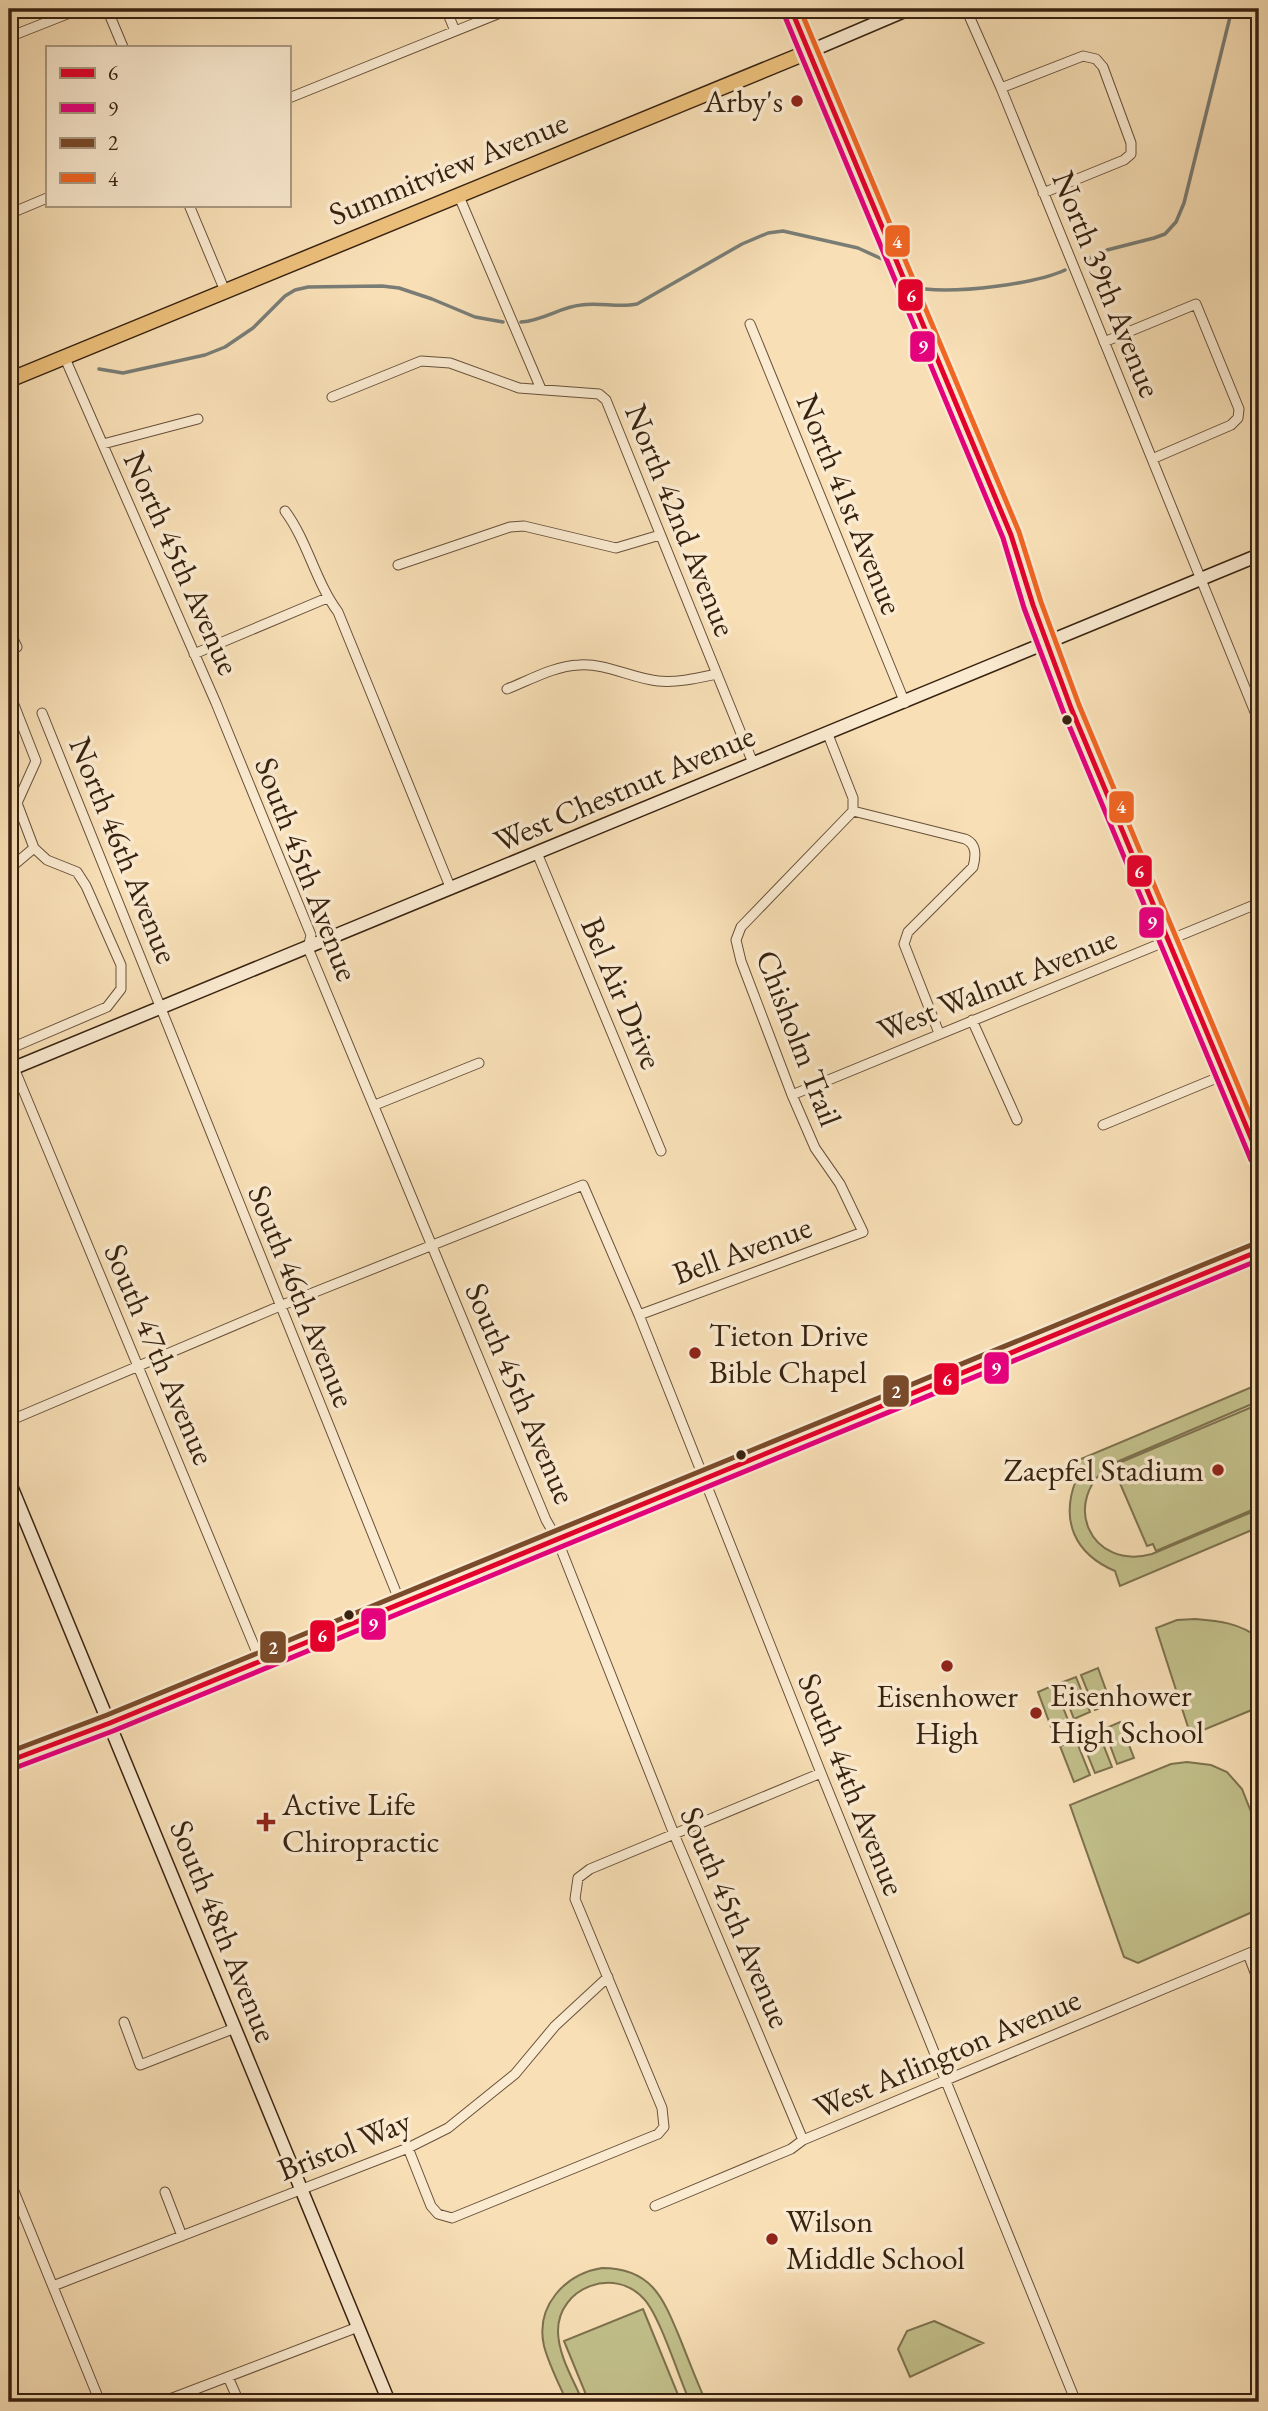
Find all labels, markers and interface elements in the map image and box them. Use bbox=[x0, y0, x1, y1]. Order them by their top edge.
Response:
legend bbox=[46, 46, 290, 206]
text: 6 bbox=[108, 59, 118, 86]
place label: Arby's bbox=[703, 80, 783, 122]
marker: Arby's bbox=[789, 93, 805, 109]
text: 9 bbox=[108, 95, 118, 122]
street label: Summitview Avenue bbox=[322, 101, 574, 235]
text: 2 bbox=[108, 129, 118, 156]
text: 4 bbox=[108, 165, 119, 192]
street label: North 39th Avenue bbox=[1043, 165, 1171, 403]
line badge: 4 bbox=[884, 224, 911, 258]
text: 4 bbox=[892, 229, 903, 254]
line badge: 6 bbox=[897, 278, 924, 312]
text: 6 bbox=[906, 283, 916, 308]
line badge: 9 bbox=[909, 330, 936, 363]
text: 9 bbox=[918, 334, 928, 359]
street label: North 41st Avenue bbox=[787, 388, 913, 620]
street label: North 42nd Avenue bbox=[615, 398, 747, 642]
street label: North 45th Avenue bbox=[114, 445, 250, 681]
unlabelled marker bbox=[1060, 713, 1074, 727]
street label: West Chestnut Avenue bbox=[487, 714, 761, 862]
street label: North 46th Avenue bbox=[60, 731, 188, 969]
street label: South 45th Avenue bbox=[245, 751, 369, 987]
line badge: 4 bbox=[1108, 790, 1135, 824]
text: 4 bbox=[1116, 794, 1127, 819]
line badge: 6 bbox=[1126, 854, 1153, 888]
text: 6 bbox=[1134, 859, 1144, 884]
line badge: 9 bbox=[1138, 906, 1165, 939]
text: 9 bbox=[1147, 910, 1157, 935]
street label: Bel Air Drive bbox=[571, 911, 673, 1075]
street label: West Walnut Avenue bbox=[871, 917, 1123, 1051]
street label: Chisholm Trail bbox=[746, 944, 852, 1132]
street label: South 46th Avenue bbox=[238, 1179, 366, 1413]
street label: Bell Avenue bbox=[667, 1205, 817, 1295]
street label: South 47th Avenue bbox=[95, 1237, 225, 1471]
street label: South 45th Avenue bbox=[456, 1276, 586, 1510]
place label: Tieton Drive Bible Chapel bbox=[709, 1314, 868, 1393]
marker: Tieton Drive Bible Chapel bbox=[687, 1345, 703, 1361]
line badge: 9 bbox=[983, 1351, 1010, 1385]
text: 9 bbox=[991, 1356, 1001, 1381]
line badge: 6 bbox=[933, 1362, 960, 1396]
text: 6 bbox=[942, 1367, 952, 1392]
line badge: 2 bbox=[882, 1374, 910, 1408]
text: 2 bbox=[891, 1379, 901, 1404]
unlabelled marker bbox=[734, 1448, 748, 1462]
place label: Zaepfel Stadium bbox=[1003, 1449, 1204, 1491]
marker: Zaepfel Stadium bbox=[1210, 1462, 1226, 1478]
line badge: 9 bbox=[360, 1607, 387, 1641]
unlabelled marker bbox=[342, 1608, 356, 1622]
text: 9 bbox=[368, 1612, 378, 1637]
line badge: 6 bbox=[309, 1619, 336, 1653]
text: 6 bbox=[317, 1623, 327, 1648]
line badge: 2 bbox=[259, 1630, 287, 1664]
text: 2 bbox=[268, 1635, 278, 1660]
marker: Eisenhower High bbox=[939, 1658, 955, 1674]
street label: South 44th Avenue bbox=[788, 1667, 916, 1901]
place label: Eisenhower High School bbox=[1050, 1674, 1204, 1753]
place label: Eisenhower High bbox=[876, 1675, 1018, 1754]
marker: Eisenhower High School bbox=[1028, 1705, 1044, 1721]
place label: Active Life Chiropractic bbox=[281, 1783, 440, 1862]
street label: South 45th Avenue bbox=[671, 1800, 801, 2034]
marker: Active Life Chiropractic bbox=[256, 1812, 276, 1832]
street label: South 48th Avenue bbox=[160, 1814, 288, 2048]
street label: West Arlington Avenue bbox=[807, 1978, 1087, 2128]
street label: Bristol Way bbox=[271, 2099, 418, 2191]
place label: Wilson Middle School bbox=[786, 2200, 965, 2279]
marker: Wilson Middle School bbox=[764, 2231, 780, 2247]

